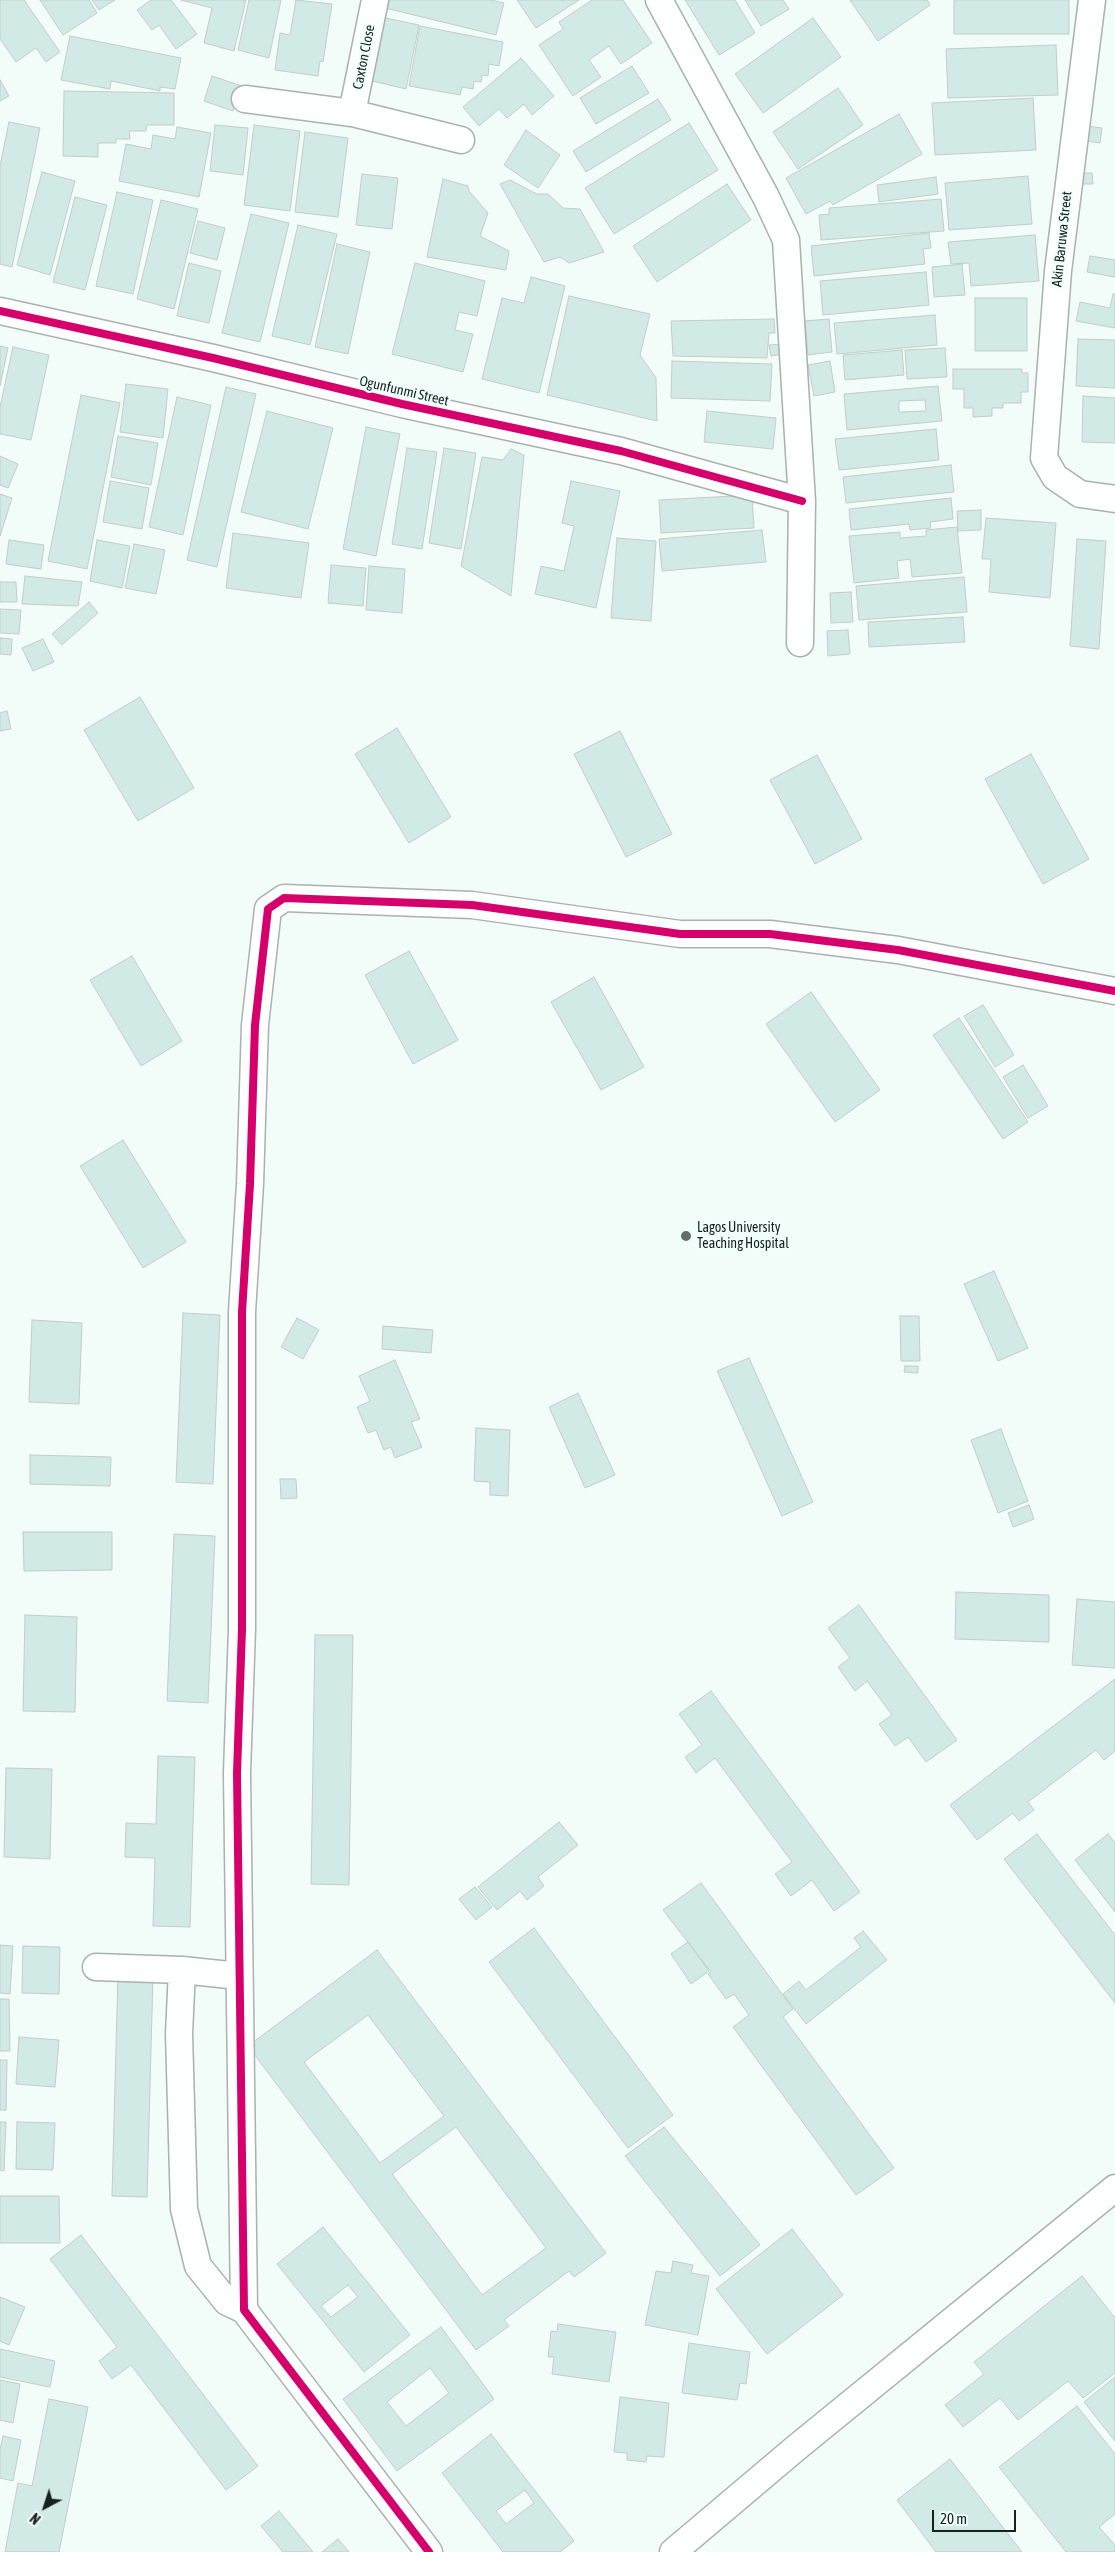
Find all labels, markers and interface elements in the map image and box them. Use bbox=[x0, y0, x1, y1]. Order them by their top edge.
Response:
street label: Caxton Close bbox=[350, 23, 378, 91]
street label: Akin Baruwa Street bbox=[1049, 190, 1075, 288]
street label: Ogunfunmi Street bbox=[358, 373, 450, 409]
place label: Lagos University Teaching Hospital bbox=[697, 1220, 789, 1252]
marker: Lagos University Teaching Hospital bbox=[679, 1229, 693, 1243]
north arrow bbox=[20, 2482, 70, 2532]
scale bar bbox=[935, 2500, 1019, 2532]
text: N bbox=[27, 2510, 44, 2527]
text: 20 m bbox=[940, 2510, 967, 2527]

